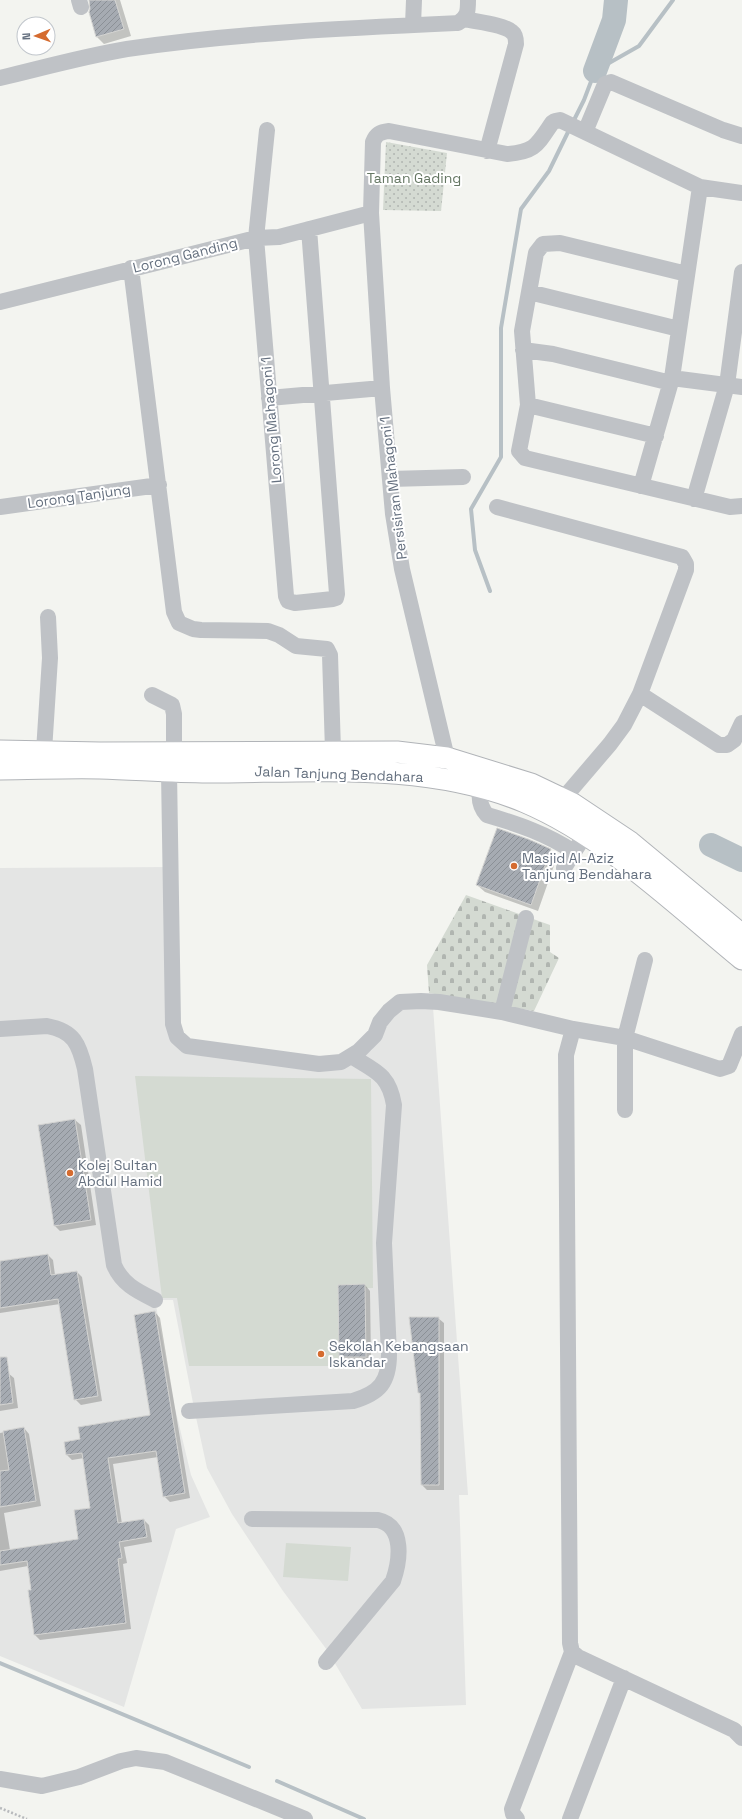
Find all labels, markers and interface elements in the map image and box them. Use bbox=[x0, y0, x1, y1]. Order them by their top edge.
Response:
north arrow bbox=[16, 16, 56, 56]
text: N bbox=[19, 32, 33, 40]
park label: Taman Gading bbox=[367, 169, 461, 187]
street label: Lorong Ganding bbox=[131, 233, 239, 277]
street label: Lorong Mahagoni 1 bbox=[257, 356, 285, 484]
street label: Persisiran Mahagoni 1 bbox=[375, 415, 411, 561]
street label: Lorong Tanjung bbox=[26, 480, 132, 512]
street label: Jalan Tanjung Bendahara bbox=[254, 762, 424, 786]
place label: Masjid Al-Aziz Tanjung Bendahara bbox=[522, 849, 652, 883]
marker: Masjid Al-Aziz Tanjung Bendahara bbox=[509, 861, 519, 871]
place label: Kolej Sultan Abdul Hamid bbox=[78, 1156, 162, 1190]
marker: Kolej Sultan Abdul Hamid bbox=[65, 1168, 75, 1178]
place label: Sekolah Kebangsaan Iskandar bbox=[329, 1337, 469, 1371]
marker: Sekolah Kebangsaan Iskandar bbox=[316, 1349, 326, 1359]

